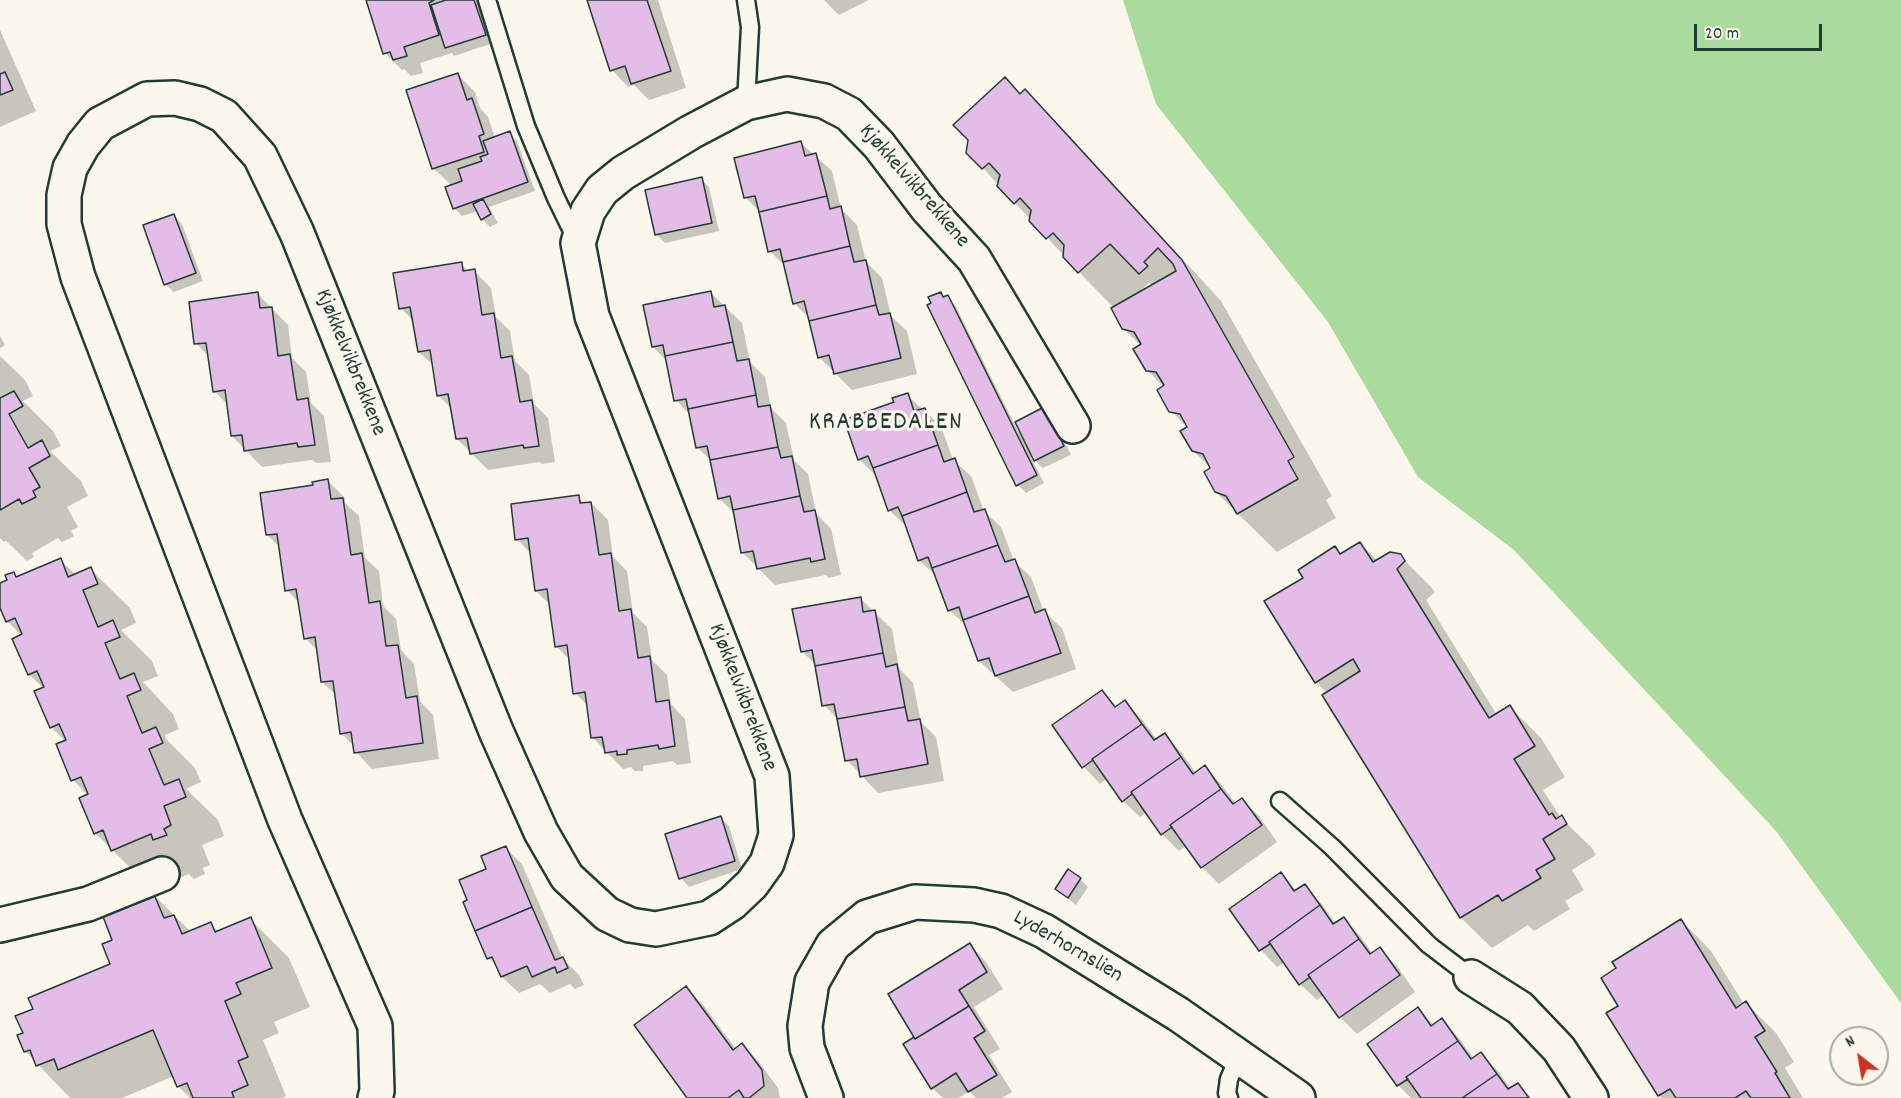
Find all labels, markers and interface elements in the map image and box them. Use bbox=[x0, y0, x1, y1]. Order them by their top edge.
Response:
scale bar bbox=[1697, 12, 1824, 50]
text: 20 m bbox=[1705, 22, 1739, 47]
street label: Kjøkkelvikbrekkene bbox=[852, 120, 974, 254]
street label: Kjøkkelvikbrekkene bbox=[308, 286, 390, 440]
district label: KRABBEDALEN bbox=[809, 408, 963, 440]
street label: Kjøkkelvikbrekkene bbox=[701, 621, 781, 775]
street label: Lyderhornslien bbox=[1007, 906, 1127, 990]
north arrow bbox=[1829, 1026, 1889, 1086]
text: N bbox=[1841, 1030, 1860, 1054]

